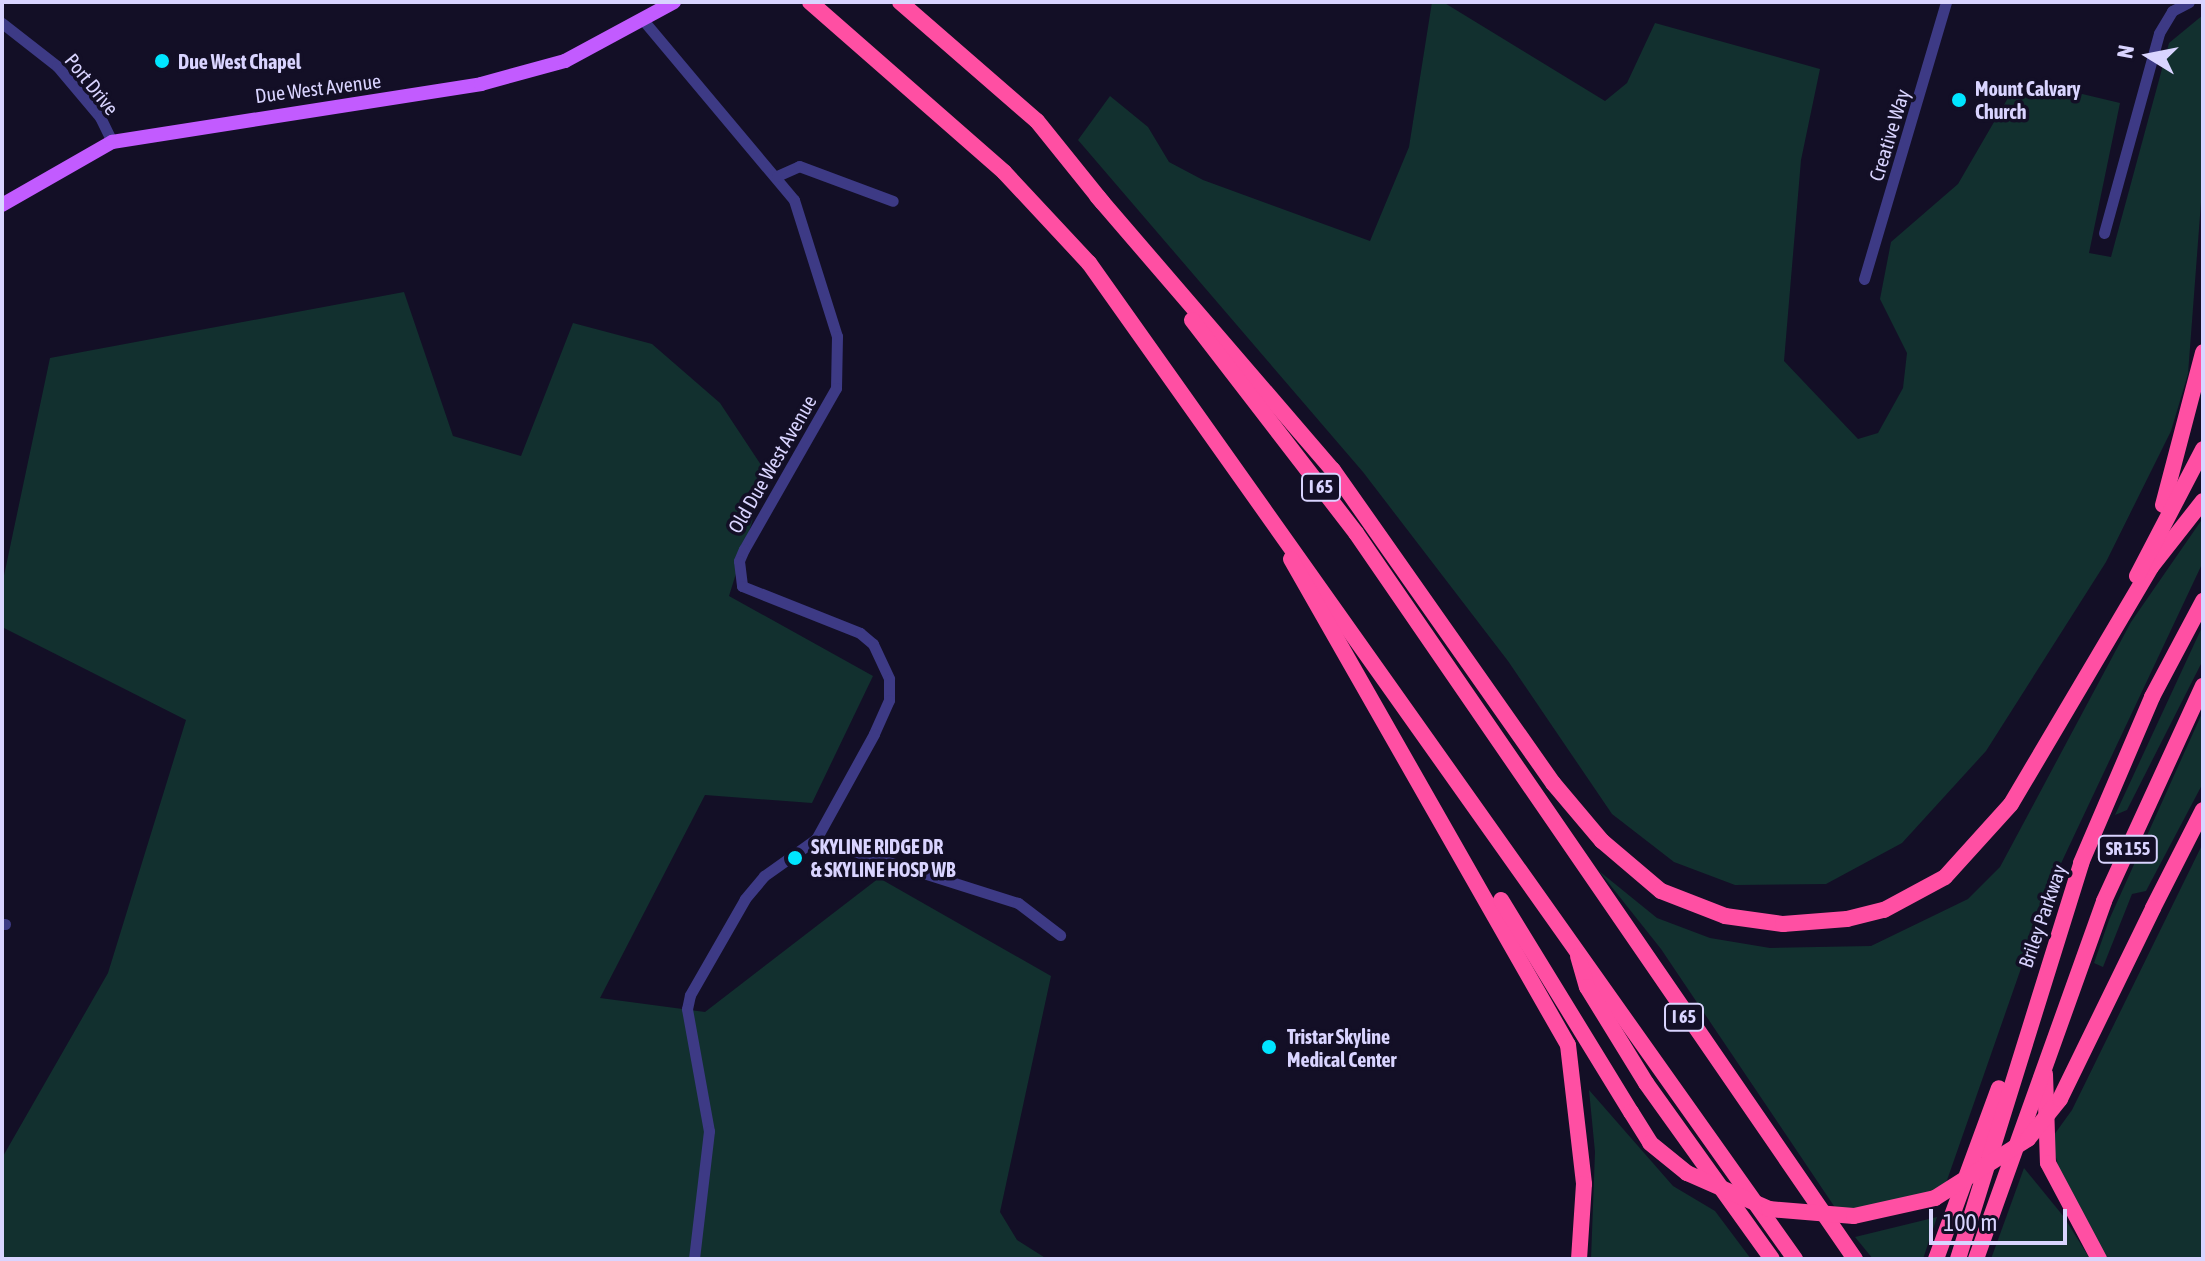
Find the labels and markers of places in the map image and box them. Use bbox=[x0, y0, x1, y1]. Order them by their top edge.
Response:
place label: Due West Chapel bbox=[178, 49, 301, 73]
marker: Due West Chapel bbox=[153, 52, 171, 70]
place label: Mount Calvary Church bbox=[1975, 76, 2081, 123]
marker: Mount Calvary Church bbox=[1950, 91, 1968, 109]
place label: SKYLINE RIDGE DR & SKYLINE HOSP WB bbox=[811, 834, 955, 881]
marker: SKYLINE RIDGE DR & SKYLINE HOSP WB bbox=[786, 849, 804, 867]
place label: Tristar Skyline Medical Center bbox=[1287, 1024, 1397, 1071]
marker: Tristar Skyline Medical Center bbox=[1258, 1036, 1280, 1058]

